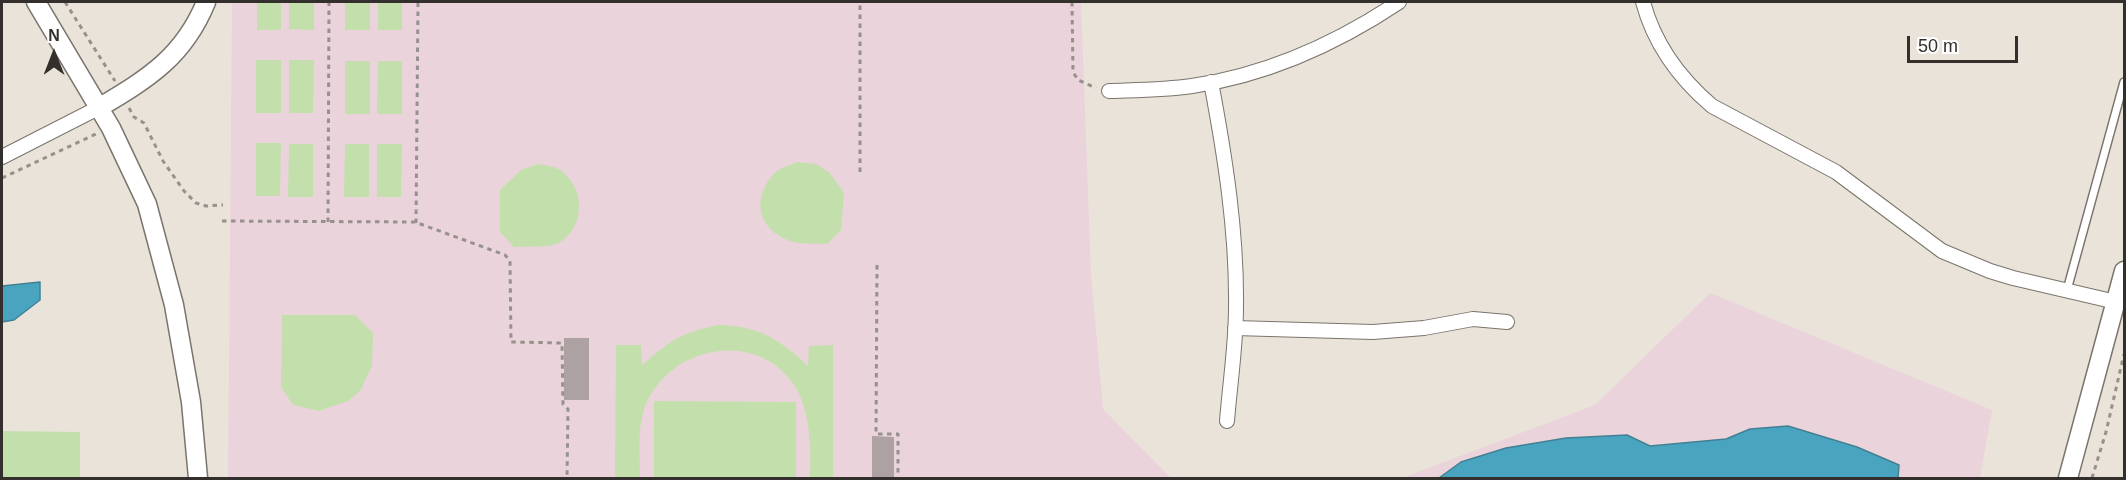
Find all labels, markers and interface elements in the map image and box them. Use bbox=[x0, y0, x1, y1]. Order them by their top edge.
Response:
north arrow bbox=[24, 24, 84, 84]
scale bar bbox=[1910, 24, 2021, 62]
text: N bbox=[48, 27, 60, 44]
text: 50 m bbox=[1918, 36, 1958, 56]

